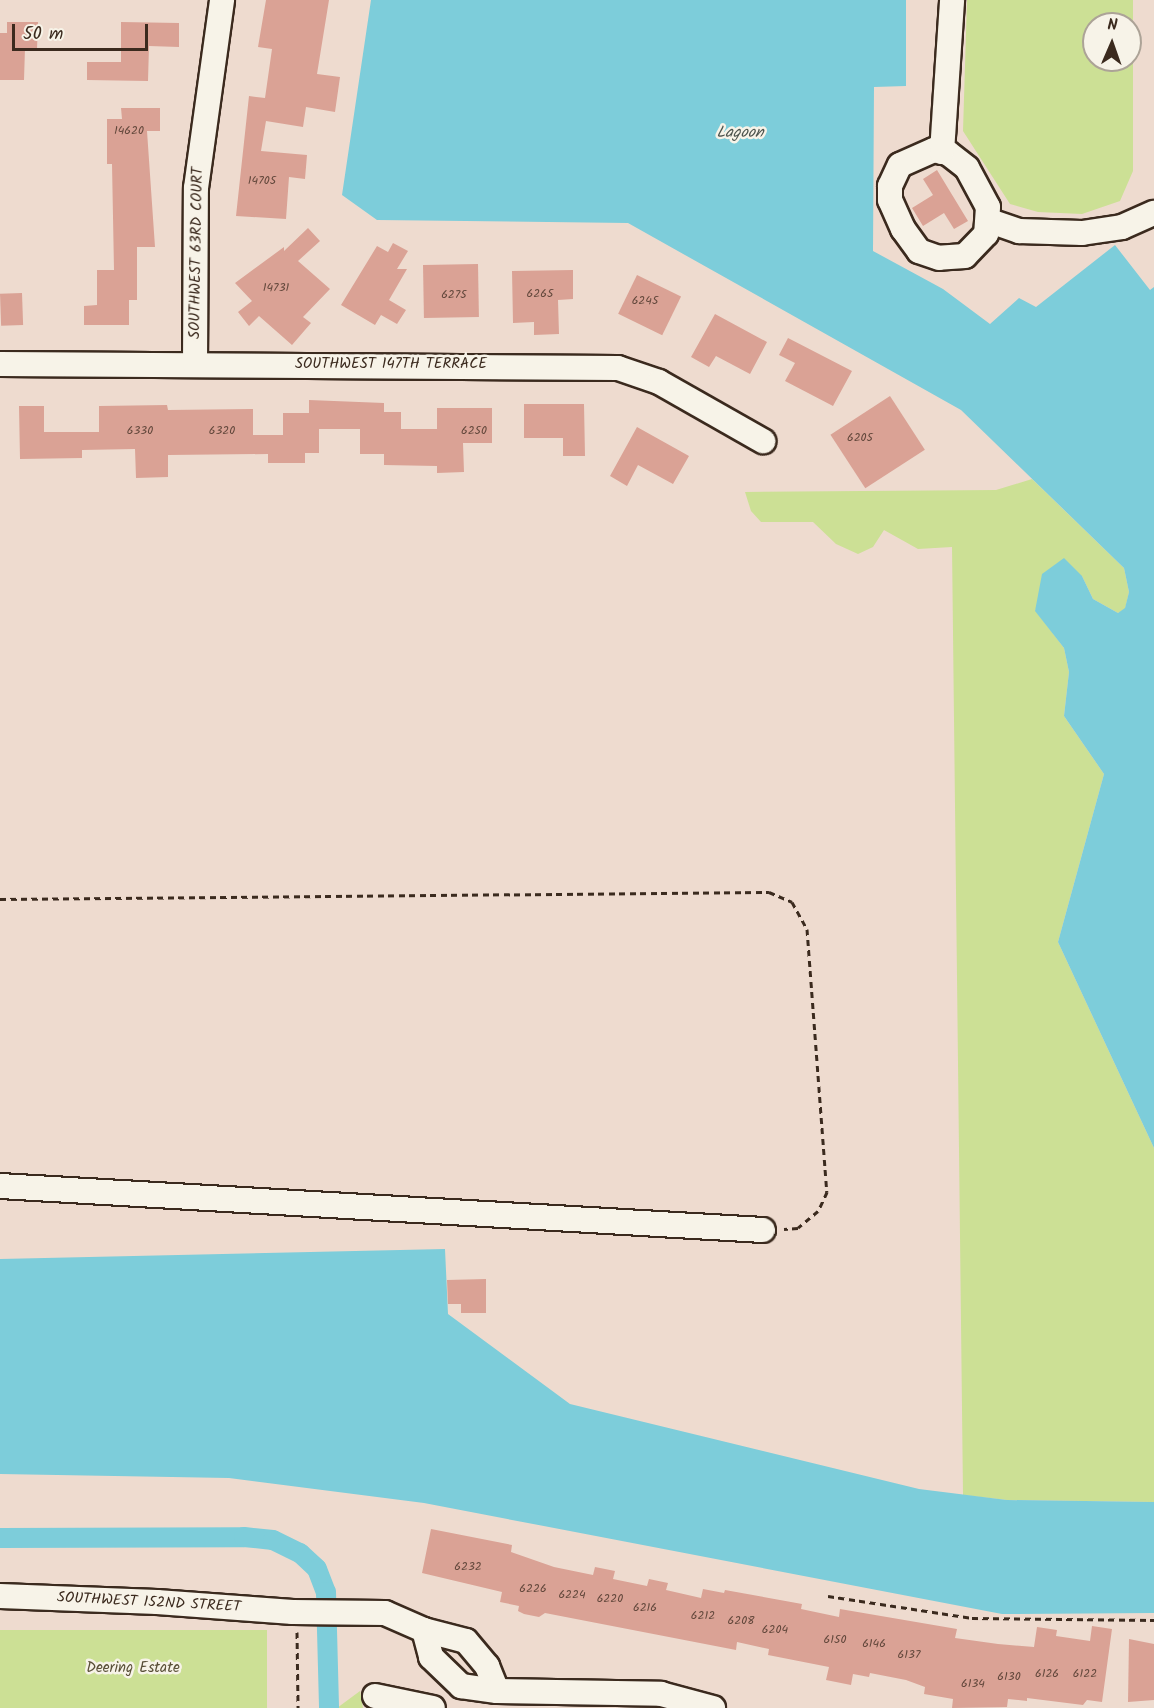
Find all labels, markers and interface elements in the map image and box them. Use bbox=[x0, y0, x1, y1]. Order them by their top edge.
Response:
scale bar bbox=[15, 12, 152, 50]
north arrow bbox=[1082, 12, 1142, 72]
text: N bbox=[1107, 13, 1118, 38]
text: 50 m bbox=[23, 20, 63, 49]
water label: Lagoon bbox=[717, 123, 763, 143]
house number: 14620 bbox=[114, 124, 144, 138]
street label: SOUTHWEST 63RD COURT bbox=[187, 167, 207, 339]
house number: 14705 bbox=[248, 174, 276, 188]
house number: 14731 bbox=[263, 281, 289, 295]
house number: 6265 bbox=[527, 287, 553, 301]
house number: 6275 bbox=[441, 288, 467, 302]
house number: 6245 bbox=[632, 294, 658, 308]
street label: SOUTHWEST 147TH TERRACE bbox=[295, 356, 487, 374]
house number: 6330 bbox=[127, 424, 153, 438]
house number: 6320 bbox=[209, 424, 235, 438]
house number: 6250 bbox=[461, 424, 487, 438]
house number: 6205 bbox=[847, 431, 873, 445]
house number: 6232 bbox=[454, 1560, 482, 1574]
house number: 6226 bbox=[519, 1582, 547, 1596]
house number: 6224 bbox=[558, 1588, 586, 1602]
street label: SOUTHWEST 152ND STREET bbox=[56, 1589, 242, 1617]
house number: 6220 bbox=[597, 1592, 623, 1606]
house number: 6216 bbox=[633, 1601, 657, 1615]
house number: 6212 bbox=[691, 1609, 715, 1623]
house number: 6208 bbox=[728, 1614, 754, 1628]
house number: 6204 bbox=[762, 1623, 788, 1637]
house number: 6150 bbox=[824, 1633, 846, 1647]
house number: 6146 bbox=[862, 1637, 886, 1651]
house number: 6137 bbox=[898, 1648, 920, 1662]
park label: Deering Estate bbox=[86, 1660, 180, 1678]
house number: 6126 bbox=[1035, 1667, 1059, 1681]
house number: 6122 bbox=[1073, 1667, 1097, 1681]
house number: 6130 bbox=[997, 1670, 1021, 1684]
house number: 6134 bbox=[961, 1677, 985, 1691]

